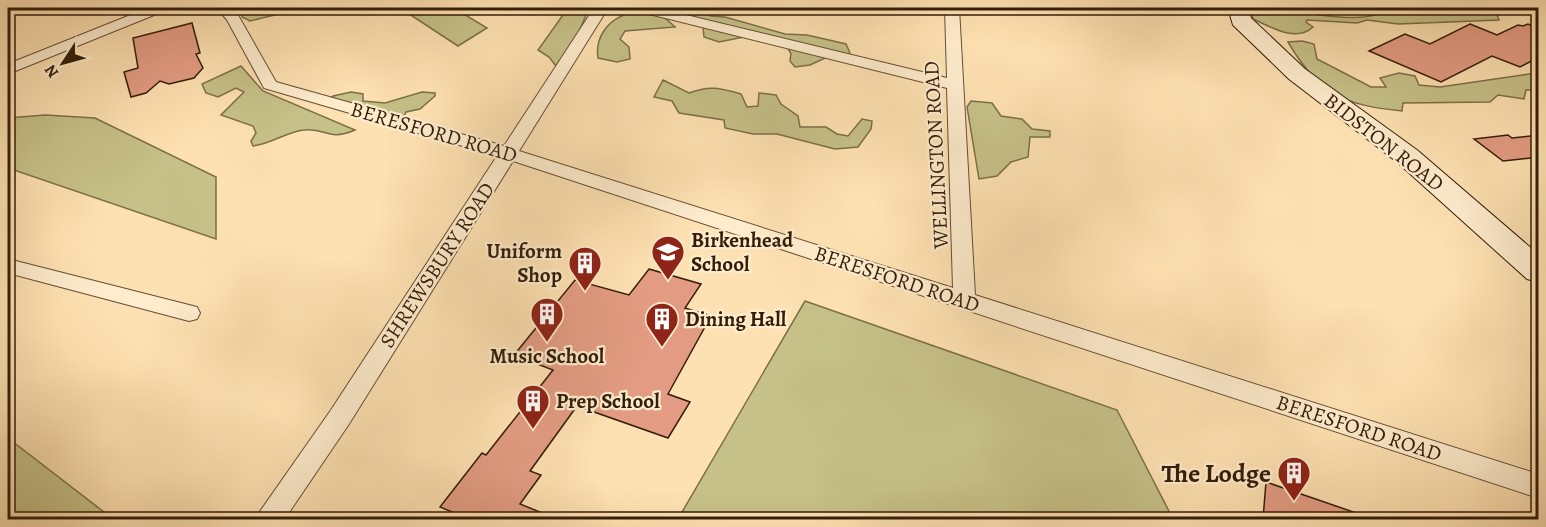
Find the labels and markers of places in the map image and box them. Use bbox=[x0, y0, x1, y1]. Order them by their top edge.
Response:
place label: Birkenhead School bbox=[691, 226, 794, 278]
school or university icon: Birkenhead School bbox=[650, 234, 686, 281]
place label: Uniform Shop bbox=[487, 237, 562, 289]
building icon: Uniform Shop bbox=[567, 245, 603, 292]
building icon: Music School bbox=[529, 296, 565, 343]
building icon: Dining Hall bbox=[644, 301, 680, 348]
place label: Dining Hall bbox=[685, 305, 787, 333]
place label: Music School bbox=[490, 342, 605, 370]
building icon: Prep School bbox=[515, 383, 551, 430]
place label: Prep School bbox=[556, 387, 660, 415]
building icon: The Lodge bbox=[1276, 455, 1312, 502]
place label: The Lodge bbox=[1161, 456, 1271, 491]

